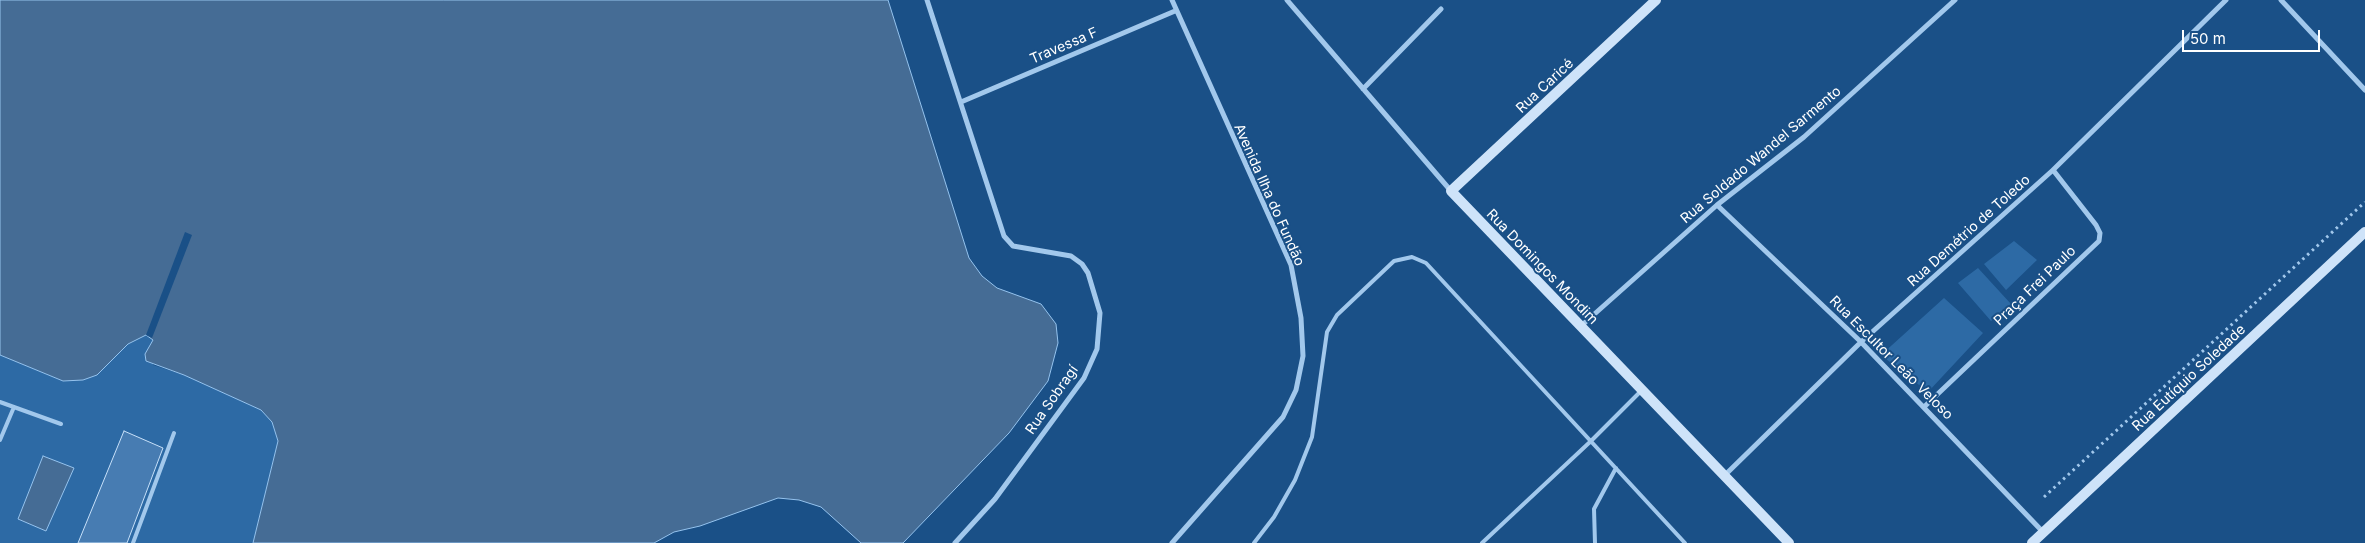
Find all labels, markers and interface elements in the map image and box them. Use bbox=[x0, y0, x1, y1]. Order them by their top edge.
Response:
scale bar bbox=[2185, 20, 2322, 52]
street label: Travessa F bbox=[1028, 24, 1100, 68]
text: 50 m bbox=[2190, 29, 2226, 48]
street label: Rua Caricé bbox=[1513, 55, 1577, 117]
street label: Rua Soldado Wandel Sarmento bbox=[1677, 83, 1845, 227]
street label: Avenida Ilha do Fundão bbox=[1230, 121, 1308, 269]
street label: Rua Demétrio de Toledo bbox=[1904, 172, 2034, 290]
street label: Rua Domingos Mondim bbox=[1483, 206, 1601, 328]
street label: Praça Frei Paulo bbox=[1991, 243, 2079, 329]
street label: Rua Escultor Leão Veloso bbox=[1826, 293, 1956, 423]
street label: Rua Eutíquio Soledade bbox=[2129, 321, 2249, 435]
street label: Rua Sobragí bbox=[1022, 362, 1082, 438]

